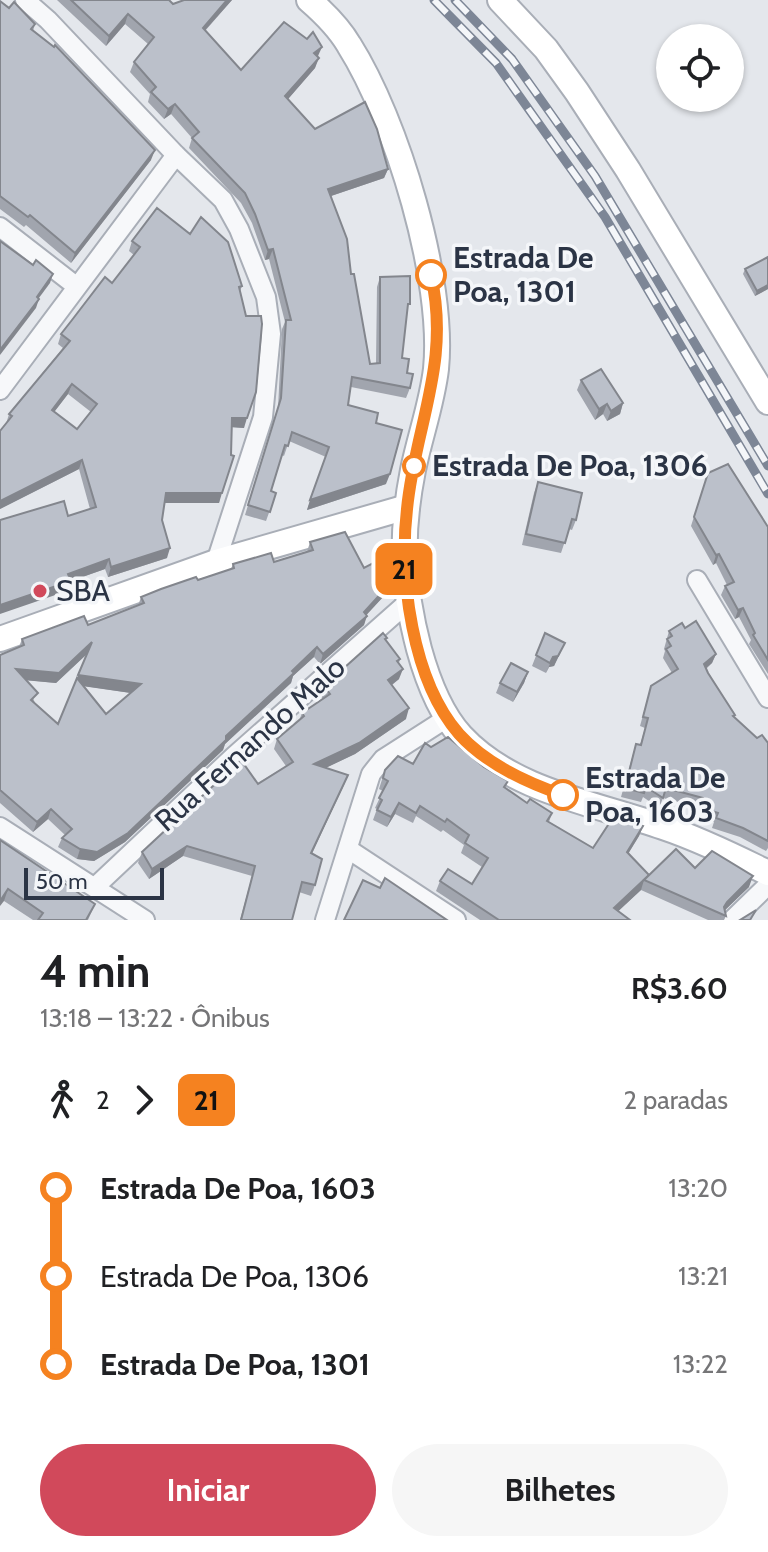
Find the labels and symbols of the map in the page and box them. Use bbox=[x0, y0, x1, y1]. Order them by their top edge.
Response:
place label: Estrada De Poa, 1301 bbox=[453, 239, 593, 310]
marker: Estrada De Poa, 1301 bbox=[416, 260, 446, 290]
place label: Estrada De Poa, 1306 bbox=[432, 447, 708, 484]
marker: Estrada De Poa, 1306 bbox=[403, 455, 425, 477]
line badge: 21 bbox=[368, 543, 440, 595]
place label: SBA bbox=[56, 572, 110, 609]
marker: SBA bbox=[31, 582, 49, 600]
street label: Rua Fernando Malo bbox=[147, 648, 353, 839]
place label: Estrada De Poa, 1603 bbox=[585, 759, 725, 830]
marker: Estrada De Poa, 1603 bbox=[548, 780, 578, 810]
scale bar bbox=[24, 864, 164, 900]

